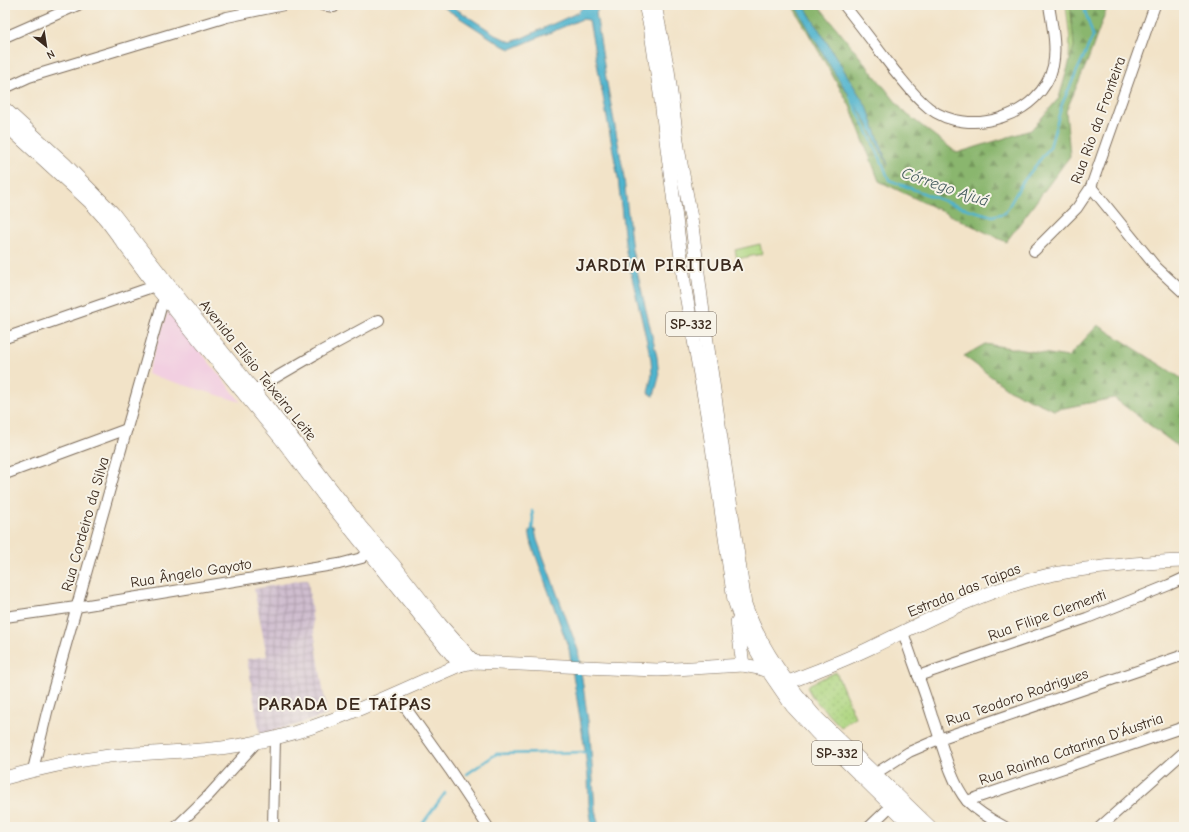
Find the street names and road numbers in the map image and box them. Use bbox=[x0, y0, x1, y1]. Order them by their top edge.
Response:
street label: Rua Rio da Fronteira bbox=[1067, 54, 1129, 186]
street label: Avenida Elísio Teixeira Leite bbox=[196, 296, 321, 444]
road number: SP-332 bbox=[666, 312, 716, 336]
street label: Rua Cordeiro da Silva bbox=[57, 455, 113, 593]
street label: Rua Ângelo Gayoto bbox=[129, 554, 253, 591]
street label: Estrada das Taipas bbox=[905, 559, 1023, 621]
street label: Rua Filipe Clementi bbox=[985, 585, 1109, 645]
street label: Rua Teodoro Rodrigues bbox=[943, 664, 1091, 730]
street label: Rua Rainha Catarina D'Áustria bbox=[976, 708, 1165, 789]
road number: SP-332 bbox=[812, 741, 862, 765]

